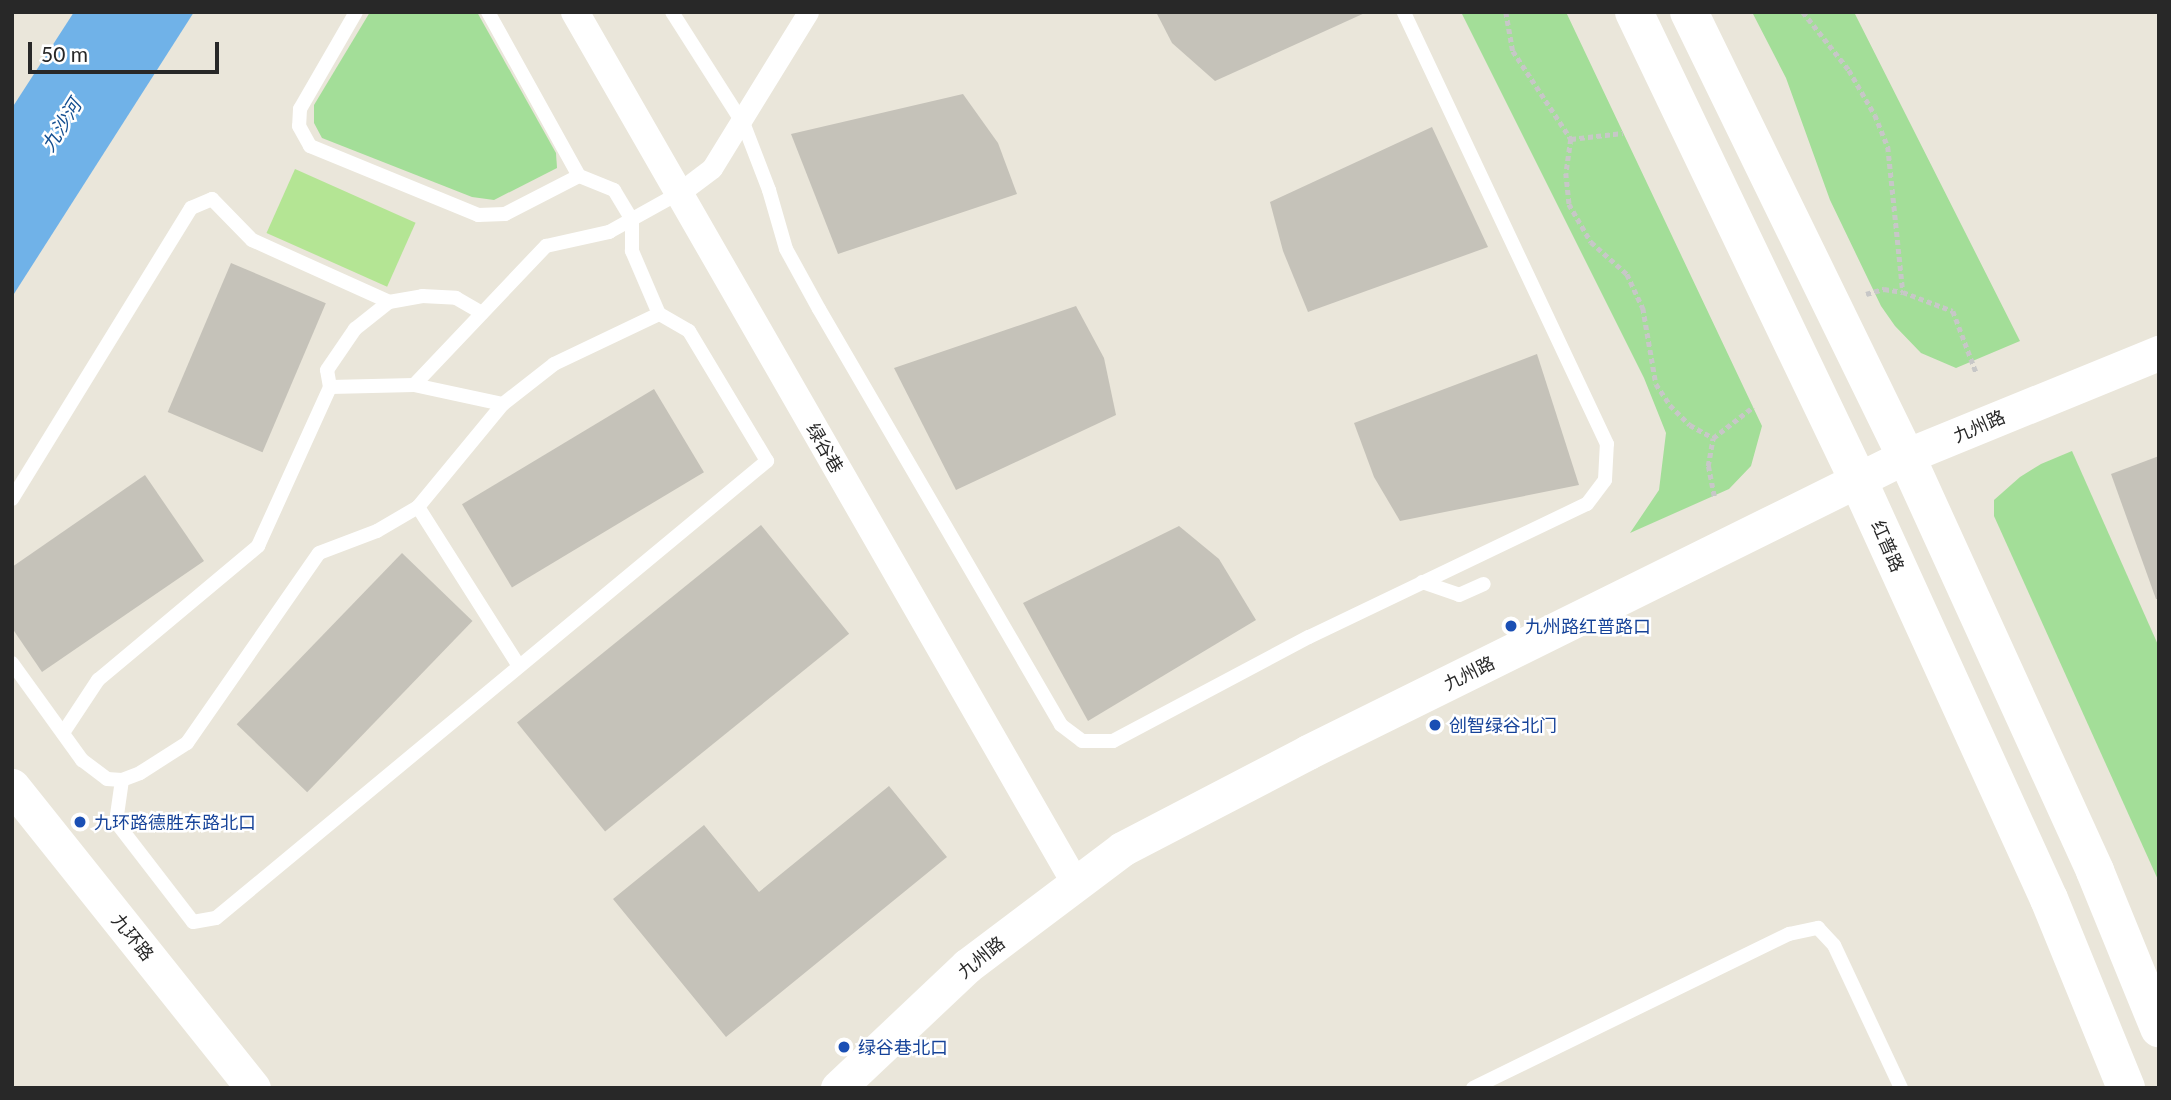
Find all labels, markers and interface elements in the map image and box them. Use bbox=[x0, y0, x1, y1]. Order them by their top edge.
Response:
scale bar bbox=[32, 28, 222, 72]
text: 50 m bbox=[41, 41, 88, 66]
water label: 九沙河 bbox=[36, 95, 86, 155]
street label: 九州路 bbox=[1950, 406, 2008, 446]
street label: 绿谷巷 bbox=[802, 419, 848, 477]
street label: 红普路 bbox=[1867, 517, 1909, 575]
place label: 九州路红普路口 bbox=[1525, 615, 1651, 637]
marker: 九州路红普路口 bbox=[1503, 618, 1519, 634]
street label: 九州路 bbox=[1440, 651, 1498, 695]
place label: 创智绿谷北门 bbox=[1449, 714, 1557, 736]
marker: 创智绿谷北门 bbox=[1427, 717, 1443, 733]
place label: 九环路德胜东路北口 bbox=[94, 811, 256, 833]
marker: 九环路德胜东路北口 bbox=[72, 814, 88, 830]
street label: 九环路 bbox=[108, 909, 158, 965]
street label: 九州路 bbox=[953, 932, 1009, 982]
place label: 绿谷巷北口 bbox=[858, 1036, 948, 1058]
marker: 绿谷巷北口 bbox=[836, 1039, 852, 1055]

